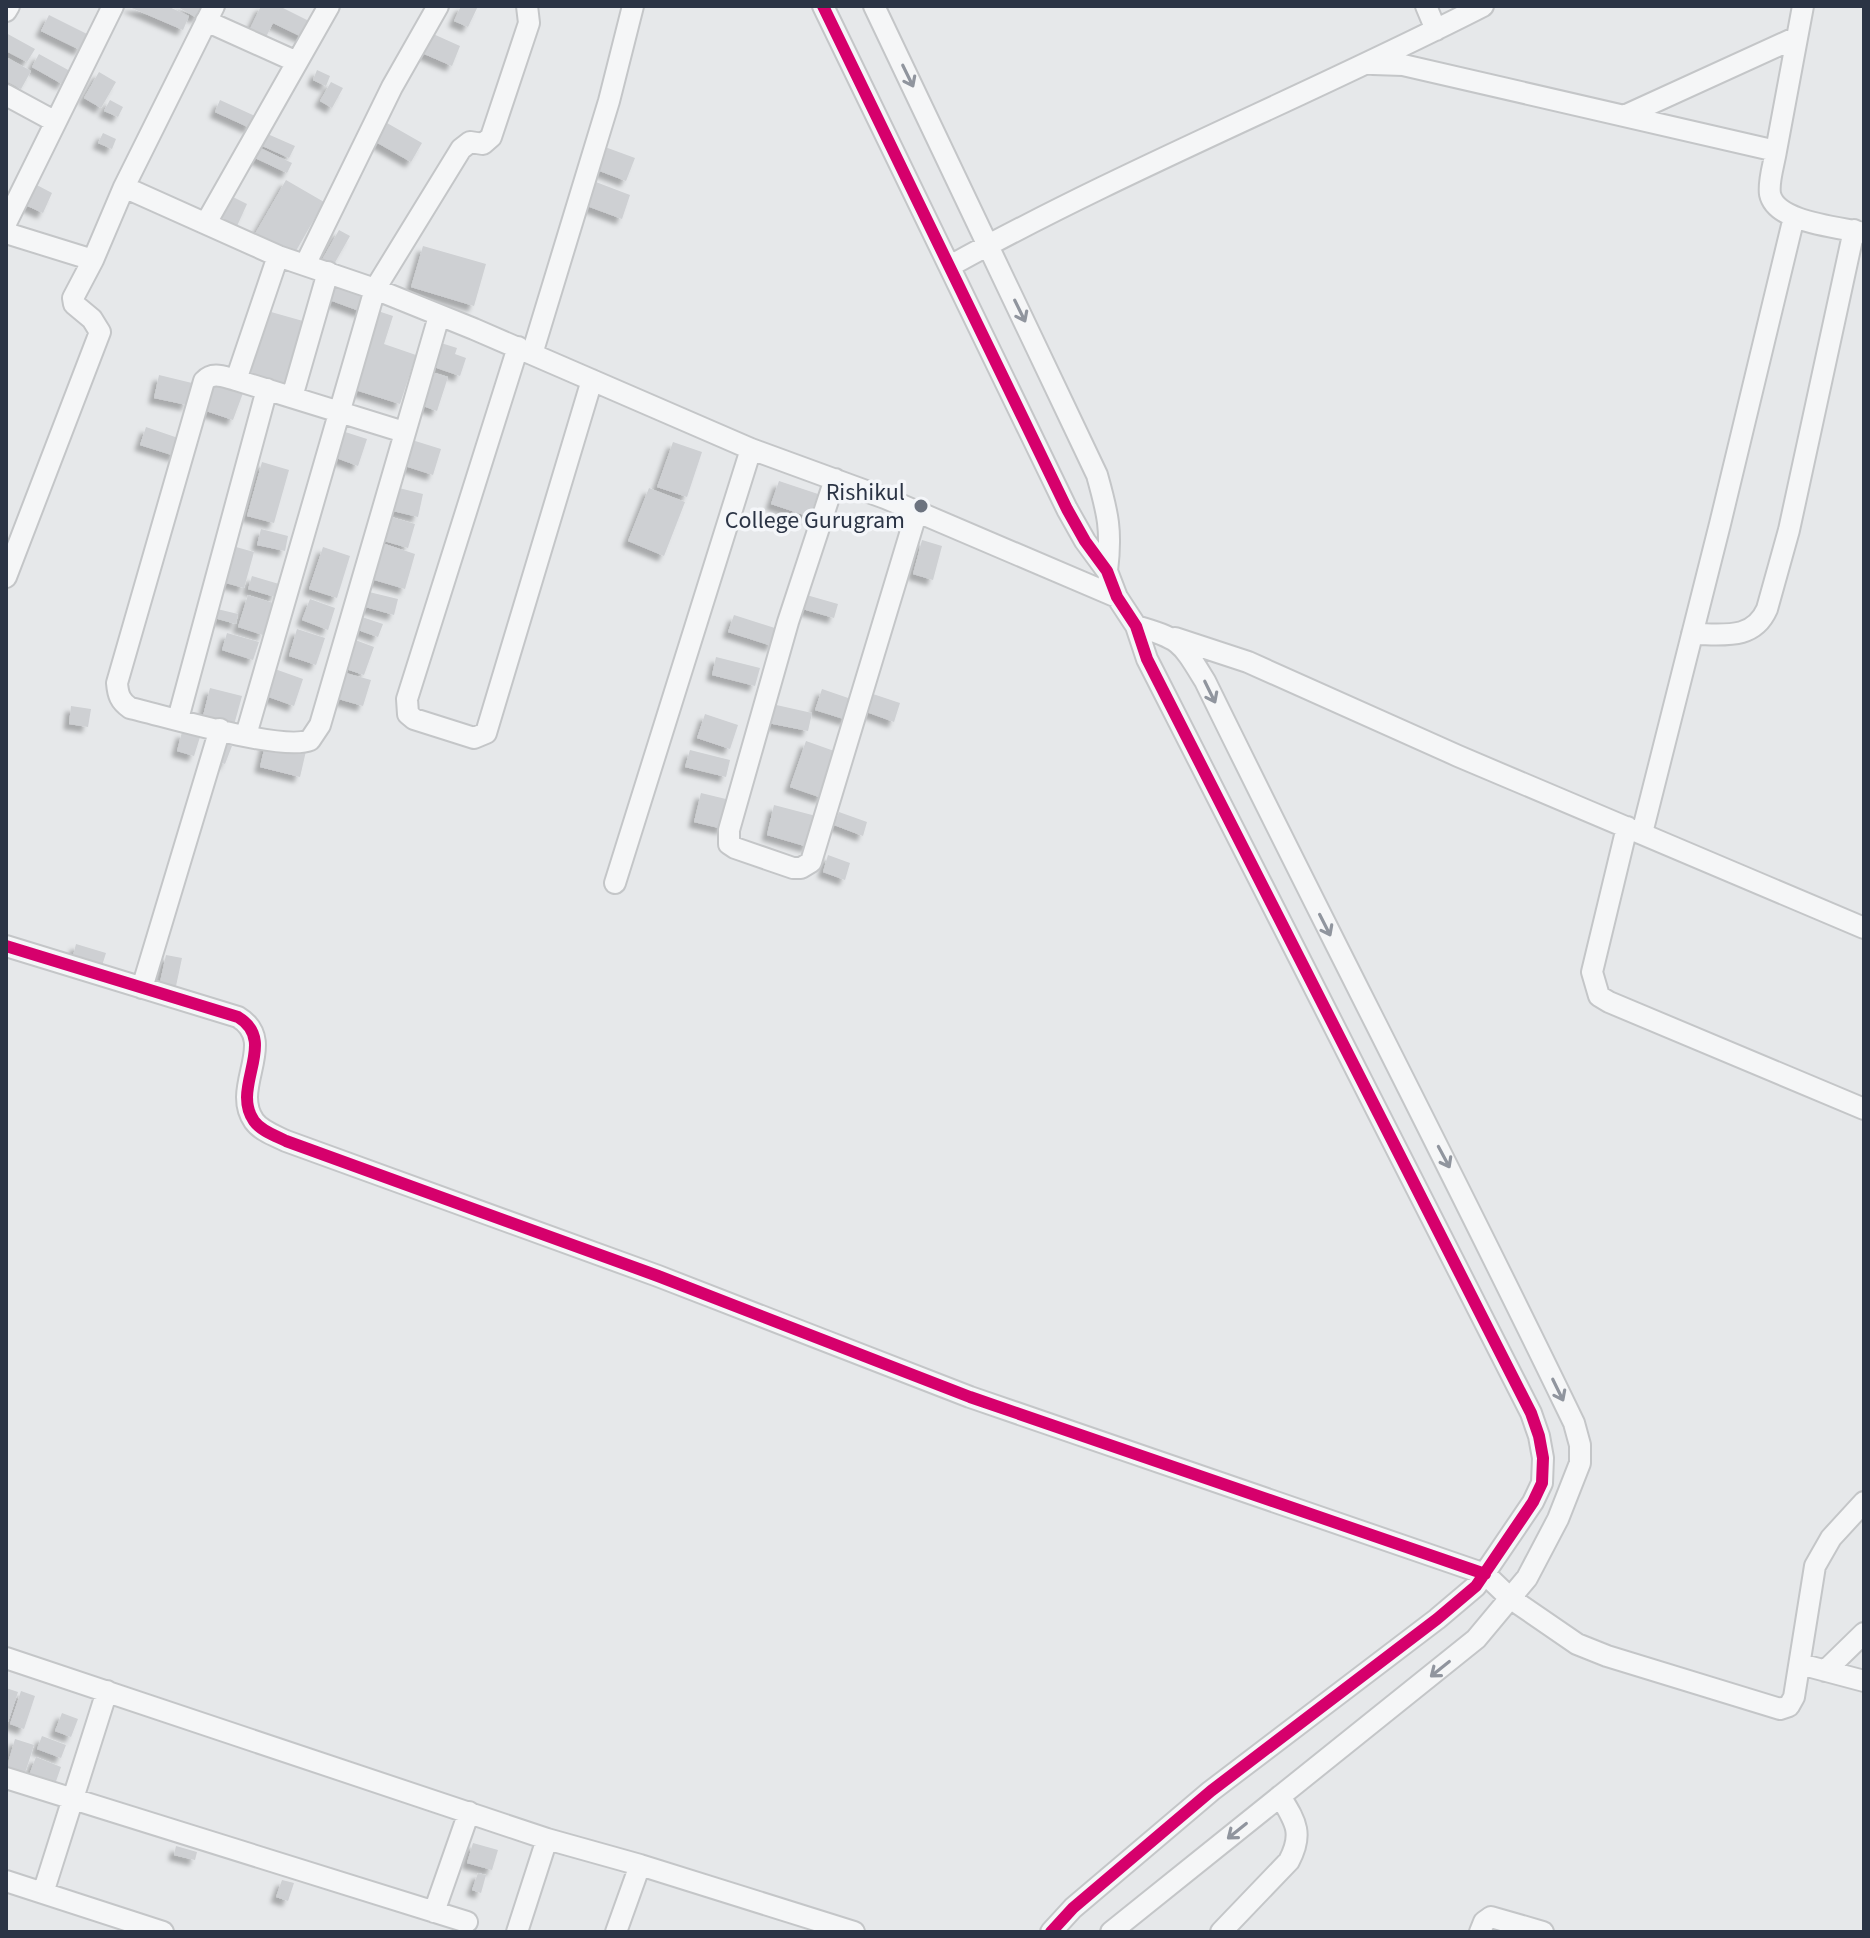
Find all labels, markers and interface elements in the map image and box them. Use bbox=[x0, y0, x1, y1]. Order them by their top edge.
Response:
one-way arrow bbox=[901, 64, 916, 88]
one-way arrow bbox=[1013, 298, 1028, 322]
place label: Rishikul College Gurugram bbox=[725, 475, 905, 538]
marker: Rishikul College Gurugram bbox=[912, 497, 930, 515]
one-way arrow bbox=[1203, 679, 1219, 703]
one-way arrow bbox=[1318, 913, 1333, 937]
one-way arrow bbox=[1436, 1144, 1452, 1168]
one-way arrow bbox=[1551, 1377, 1566, 1401]
one-way arrow bbox=[1430, 1660, 1451, 1677]
one-way arrow bbox=[1227, 1822, 1248, 1840]

